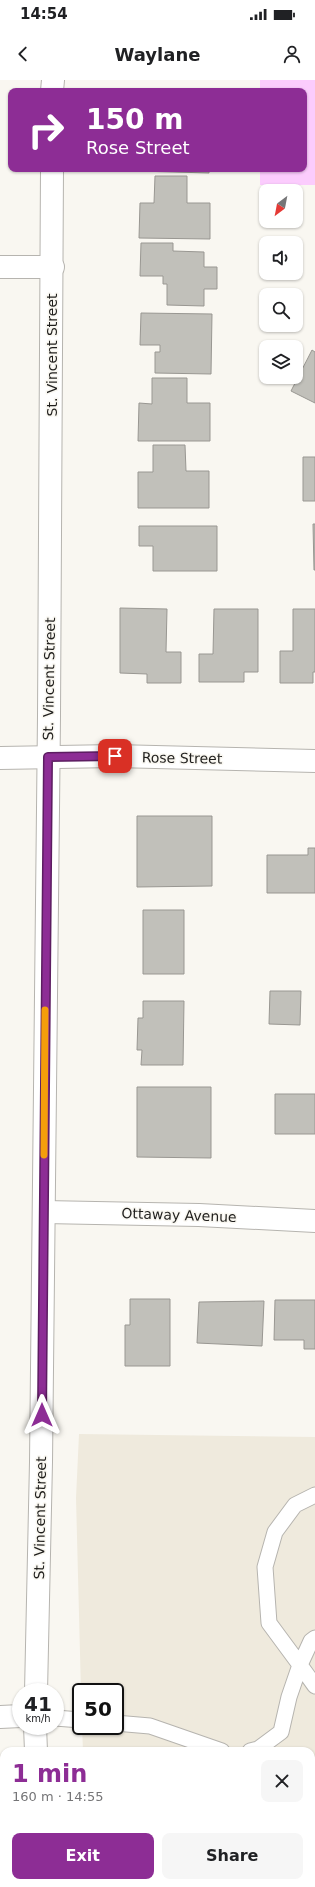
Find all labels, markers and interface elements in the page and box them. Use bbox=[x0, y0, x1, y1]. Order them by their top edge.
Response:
text: 14:54 bbox=[20, 5, 68, 23]
icon: back bbox=[12, 43, 34, 65]
icon: person bbox=[281, 43, 303, 65]
text: Waylane bbox=[115, 44, 200, 65]
text: 150 m bbox=[86, 103, 183, 136]
icon: right bbox=[20, 104, 72, 156]
text: Rose Street bbox=[86, 137, 190, 158]
north arrow bbox=[259, 184, 303, 228]
map controls bbox=[259, 184, 303, 384]
button: sound bbox=[259, 236, 303, 280]
button: search bbox=[259, 288, 303, 332]
street label: St. Vincent Street bbox=[44, 293, 60, 416]
button: layers bbox=[259, 340, 303, 384]
street label: St. Vincent Street bbox=[40, 617, 58, 741]
pin bbox=[98, 739, 132, 773]
icon: arrive bbox=[104, 745, 126, 767]
street label: Rose Street bbox=[142, 749, 223, 767]
street label: Ottaway Avenue bbox=[121, 1205, 237, 1225]
position arrow bbox=[21, 1394, 63, 1436]
street label: St. Vincent Street bbox=[31, 1456, 49, 1580]
speed limit sign: 50 bbox=[72, 1683, 124, 1735]
text: 41 bbox=[24, 1692, 52, 1716]
text: km/h bbox=[25, 1713, 51, 1724]
text: 1 min bbox=[12, 1760, 87, 1788]
button: close bbox=[261, 1760, 303, 1802]
text: 160 m · 14:55 bbox=[12, 1789, 103, 1804]
button: Exit bbox=[12, 1833, 154, 1879]
button: Share bbox=[162, 1833, 303, 1879]

